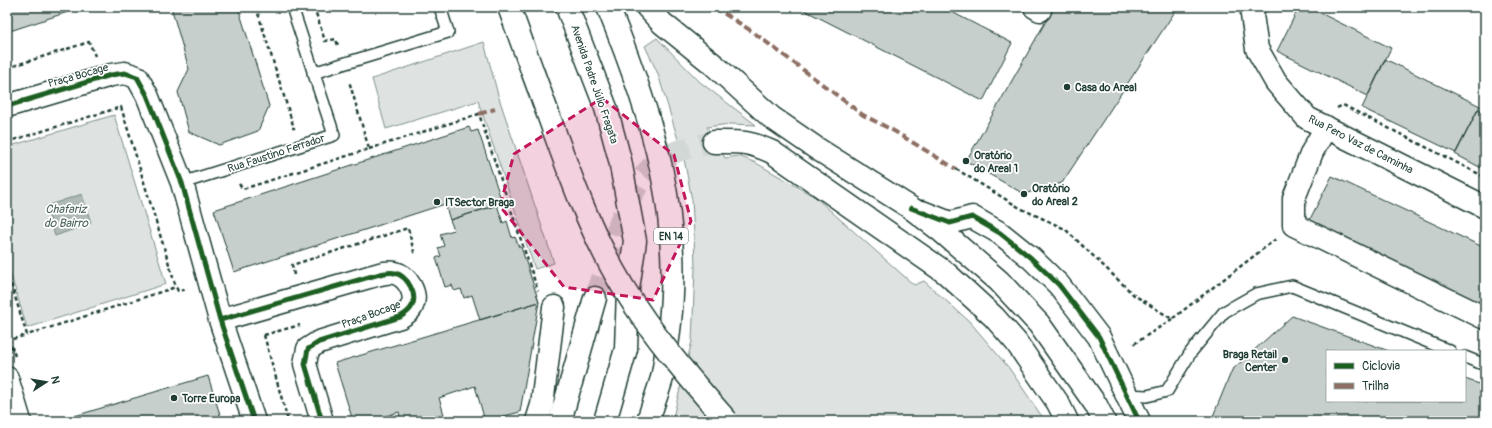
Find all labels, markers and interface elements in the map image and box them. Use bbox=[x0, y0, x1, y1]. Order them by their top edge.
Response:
street label: Avenida Padre Júlio Fragata bbox=[568, 23, 621, 145]
street label: Praça Bocage bbox=[47, 61, 110, 90]
place label: Casa do Areal bbox=[1075, 81, 1137, 94]
marker: Casa do Areal bbox=[1062, 82, 1072, 92]
street label: Rua Pero Vaz de Caminha bbox=[1306, 112, 1415, 177]
street label: Rua Faustino Ferrador bbox=[226, 132, 326, 175]
place label: Oratório do Areal 1 bbox=[974, 149, 1018, 175]
marker: Oratório do Areal 1 bbox=[961, 156, 971, 166]
place label: Oratório do Areal 2 bbox=[1032, 182, 1078, 208]
marker: Oratório do Areal 2 bbox=[1019, 189, 1029, 199]
place label: ITSector Braga bbox=[445, 196, 514, 209]
marker: ITSector Braga bbox=[432, 197, 442, 207]
water label: Chafariz do Bairro bbox=[44, 202, 90, 231]
road number: EN 14 bbox=[654, 228, 688, 244]
street label: Praça Bocage bbox=[340, 298, 403, 331]
place label: Braga Retail Center bbox=[1223, 348, 1278, 374]
legend bbox=[1326, 350, 1466, 402]
marker: Braga Retail Center bbox=[1280, 355, 1290, 365]
text: Ciclovia bbox=[1362, 359, 1400, 374]
north arrow bbox=[26, 362, 66, 402]
text: N bbox=[48, 375, 63, 386]
text: Trilha bbox=[1362, 379, 1389, 394]
place label: Torre Europa bbox=[181, 392, 240, 405]
marker: Torre Europa bbox=[169, 393, 179, 403]

